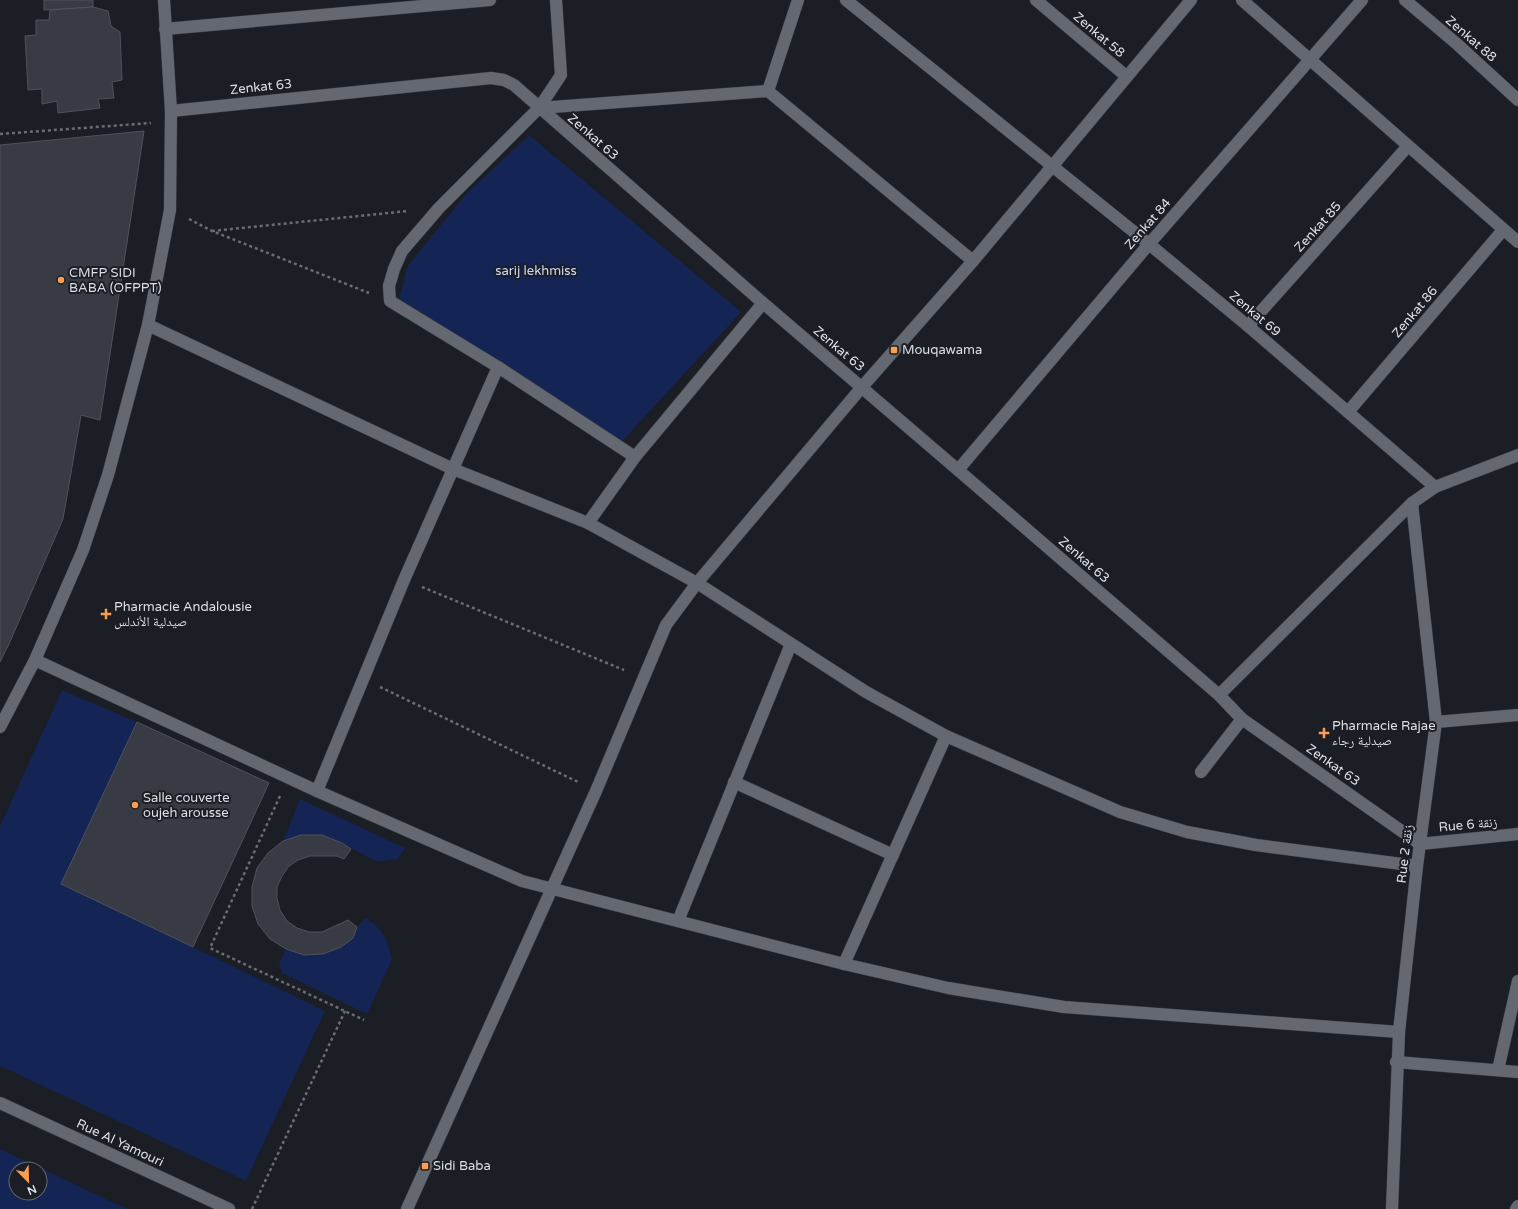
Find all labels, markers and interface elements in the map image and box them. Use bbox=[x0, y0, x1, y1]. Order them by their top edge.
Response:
street label: Zenkat 58 bbox=[1070, 9, 1128, 61]
street label: Zenkat 88 bbox=[1442, 13, 1500, 65]
street label: Zenkat 63 bbox=[229, 76, 293, 98]
street label: Zenkat 63 bbox=[564, 111, 622, 163]
street label: Zenkat 84 bbox=[1122, 195, 1174, 253]
street label: Zenkat 85 bbox=[1291, 198, 1345, 256]
park label: sarij lekhmiss bbox=[495, 263, 577, 279]
place label: CMFP SIDI BABA (OFPPT) bbox=[69, 265, 161, 296]
marker: CMFP SIDI BABA (OFPPT) bbox=[56, 275, 66, 285]
street label: Zenkat 86 bbox=[1389, 283, 1441, 341]
street label: Zenkat 69 bbox=[1226, 288, 1284, 340]
street label: Zenkat 63 bbox=[810, 323, 868, 375]
place label: Mouqawama bbox=[902, 342, 982, 358]
marker: Mouqawama bbox=[889, 345, 899, 355]
street label: Zenkat 63 bbox=[1055, 534, 1113, 586]
place label: Pharmacie Andalousie صيدلية الأندلس bbox=[114, 599, 252, 630]
marker: Pharmacie Andalousie صيدلية الأندلس bbox=[101, 609, 111, 619]
place label: Pharmacie Rajae صيدلية رجاء bbox=[1332, 718, 1436, 749]
marker: Pharmacie Rajae صيدلية رجاء bbox=[1319, 728, 1329, 738]
street label: Zenkat 63 bbox=[1303, 741, 1363, 789]
place label: Salle couverte oujeh arousse bbox=[143, 790, 230, 821]
marker: Salle couverte oujeh arousse bbox=[130, 800, 140, 810]
street label: Rue 6 زنقة bbox=[1438, 814, 1498, 836]
street label: Rue 2 زنقة bbox=[1393, 824, 1417, 884]
street label: Rue Al Yamouri bbox=[74, 1116, 166, 1170]
place label: Sidi Baba bbox=[433, 1158, 491, 1174]
north arrow bbox=[8, 1161, 48, 1201]
marker: Sidi Baba bbox=[420, 1161, 430, 1171]
text: N bbox=[25, 1182, 38, 1197]

